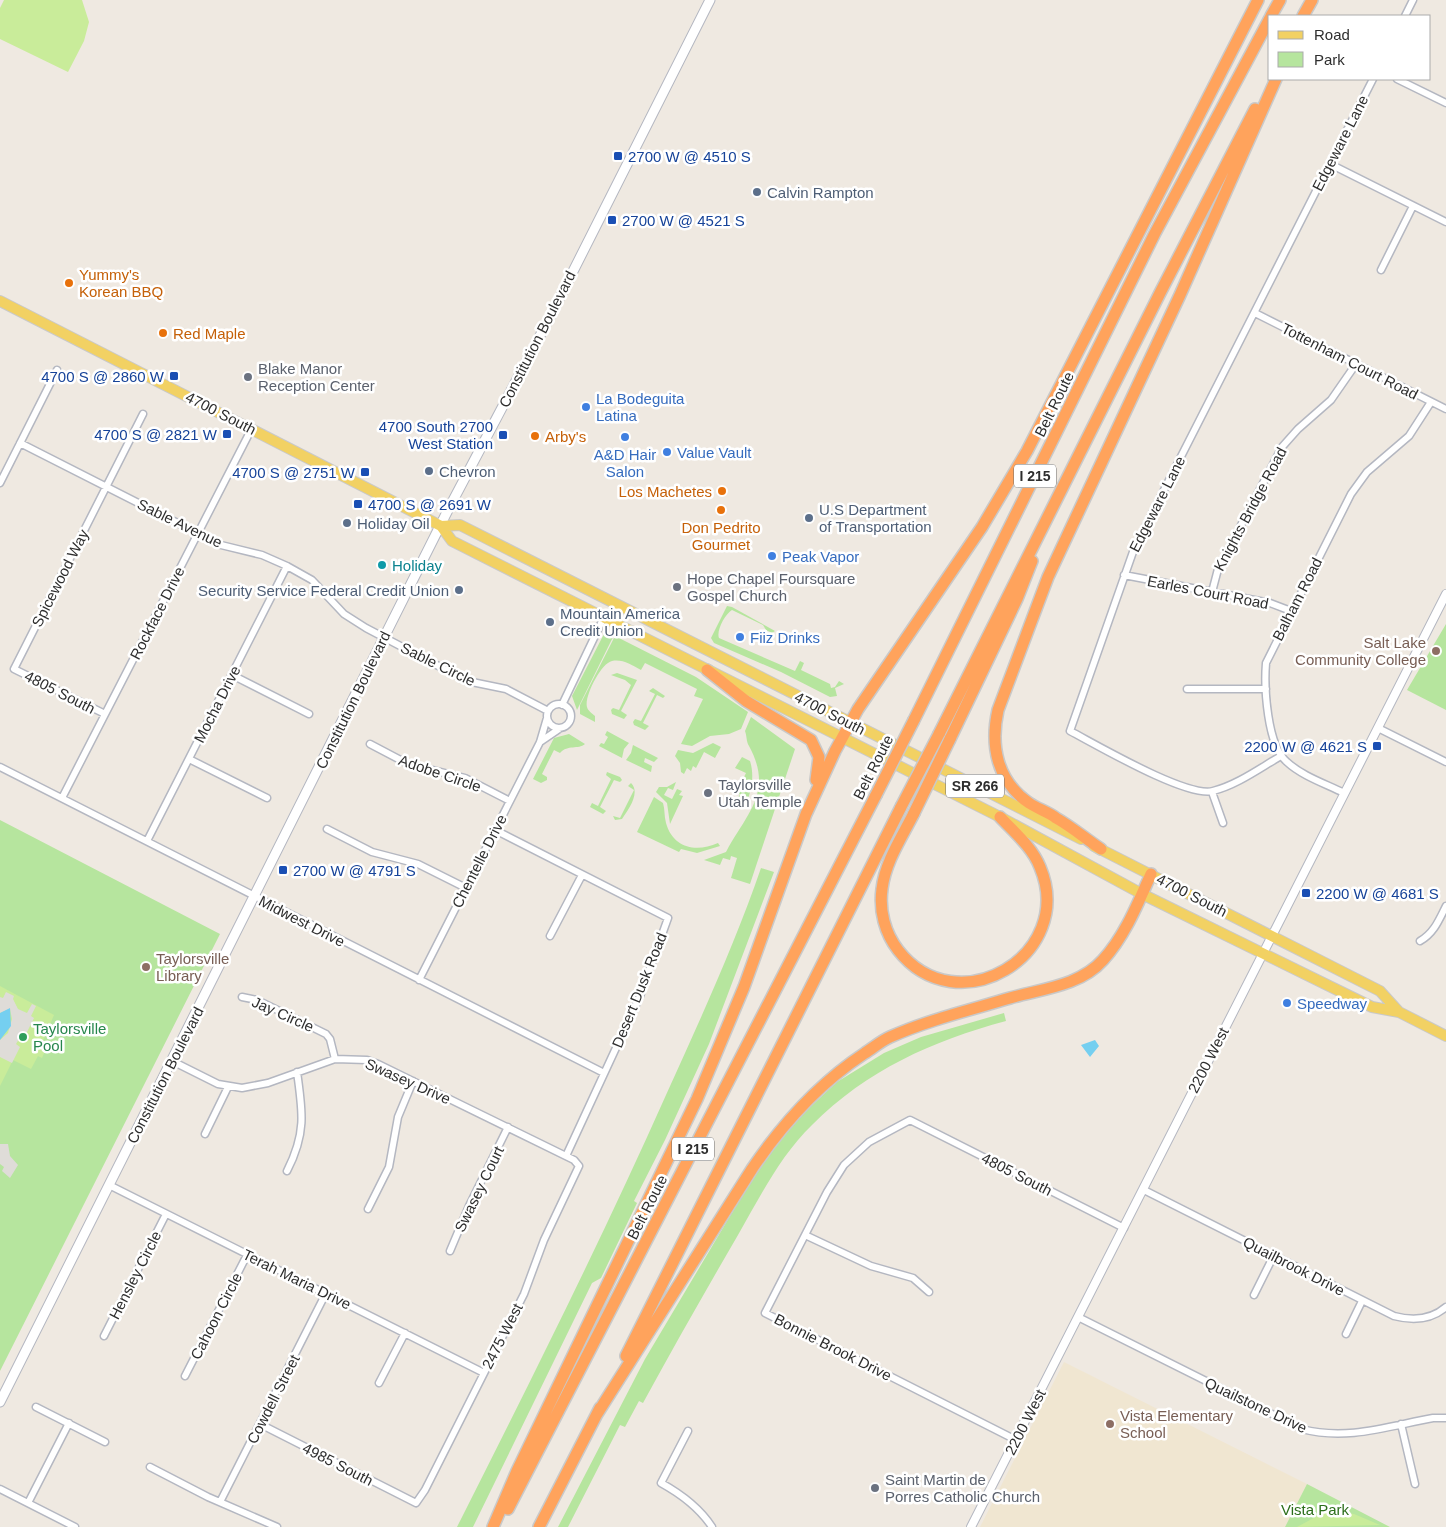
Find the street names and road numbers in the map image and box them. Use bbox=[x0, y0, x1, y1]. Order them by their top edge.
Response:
street label: Edgeware Lane bbox=[1309, 92, 1371, 194]
street label: Constitution Boulevard bbox=[495, 268, 579, 410]
street label: Tottenham Court Road bbox=[1279, 319, 1421, 403]
street label: Belt Route bbox=[1031, 369, 1077, 439]
street label: 4700 South bbox=[183, 388, 259, 438]
street label: Knights Bridge Road bbox=[1210, 444, 1290, 574]
street label: Edgeware Lane bbox=[1126, 453, 1188, 555]
road number: I 215 bbox=[1014, 464, 1056, 488]
street label: Sable Avenue bbox=[135, 495, 225, 551]
street label: Spicewood Way bbox=[28, 526, 92, 630]
street label: Balham Road bbox=[1269, 555, 1325, 643]
street label: Rockface Drive bbox=[126, 564, 188, 662]
street label: Earles Court Road bbox=[1146, 572, 1270, 612]
street label: Constitution Boulevard bbox=[312, 628, 394, 772]
street label: Sable Circle bbox=[398, 639, 478, 689]
street label: Mocha Drive bbox=[190, 663, 244, 745]
street label: 4805 South bbox=[22, 667, 98, 717]
street label: 4700 South bbox=[792, 688, 868, 738]
street label: Belt Route bbox=[850, 732, 896, 802]
street label: Adobe Circle bbox=[397, 751, 483, 795]
road number: SR 266 bbox=[946, 774, 1004, 798]
street label: Chentelle Drive bbox=[448, 811, 510, 911]
street label: 4700 South bbox=[1154, 870, 1230, 920]
street label: Midwest Drive bbox=[256, 892, 348, 950]
street label: Desert Dusk Road bbox=[608, 930, 670, 1050]
street label: Jay Circle bbox=[249, 993, 317, 1035]
street label: Constitution Boulevard bbox=[123, 1004, 207, 1146]
street label: 2200 West bbox=[1184, 1024, 1232, 1096]
street label: Swasey Drive bbox=[363, 1055, 453, 1107]
road number: I 215 bbox=[672, 1138, 714, 1160]
street label: Swasey Court bbox=[451, 1143, 507, 1235]
street label: 4805 South bbox=[979, 1149, 1055, 1199]
street label: Belt Route bbox=[624, 1172, 670, 1242]
street label: Hensley Circle bbox=[105, 1228, 165, 1322]
street label: Quailbrook Drive bbox=[1240, 1233, 1348, 1299]
street label: Terah Maria Drive bbox=[240, 1245, 354, 1313]
street label: Cahoon Circle bbox=[187, 1270, 245, 1362]
street label: 2475 West bbox=[478, 1300, 526, 1372]
street label: Bonnie Brook Drive bbox=[772, 1310, 894, 1384]
street label: Cowdell Street bbox=[243, 1351, 303, 1446]
street label: Quailstone Drive bbox=[1202, 1374, 1310, 1436]
street label: 2200 West bbox=[1001, 1386, 1049, 1458]
street label: 4985 South bbox=[300, 1439, 376, 1489]

